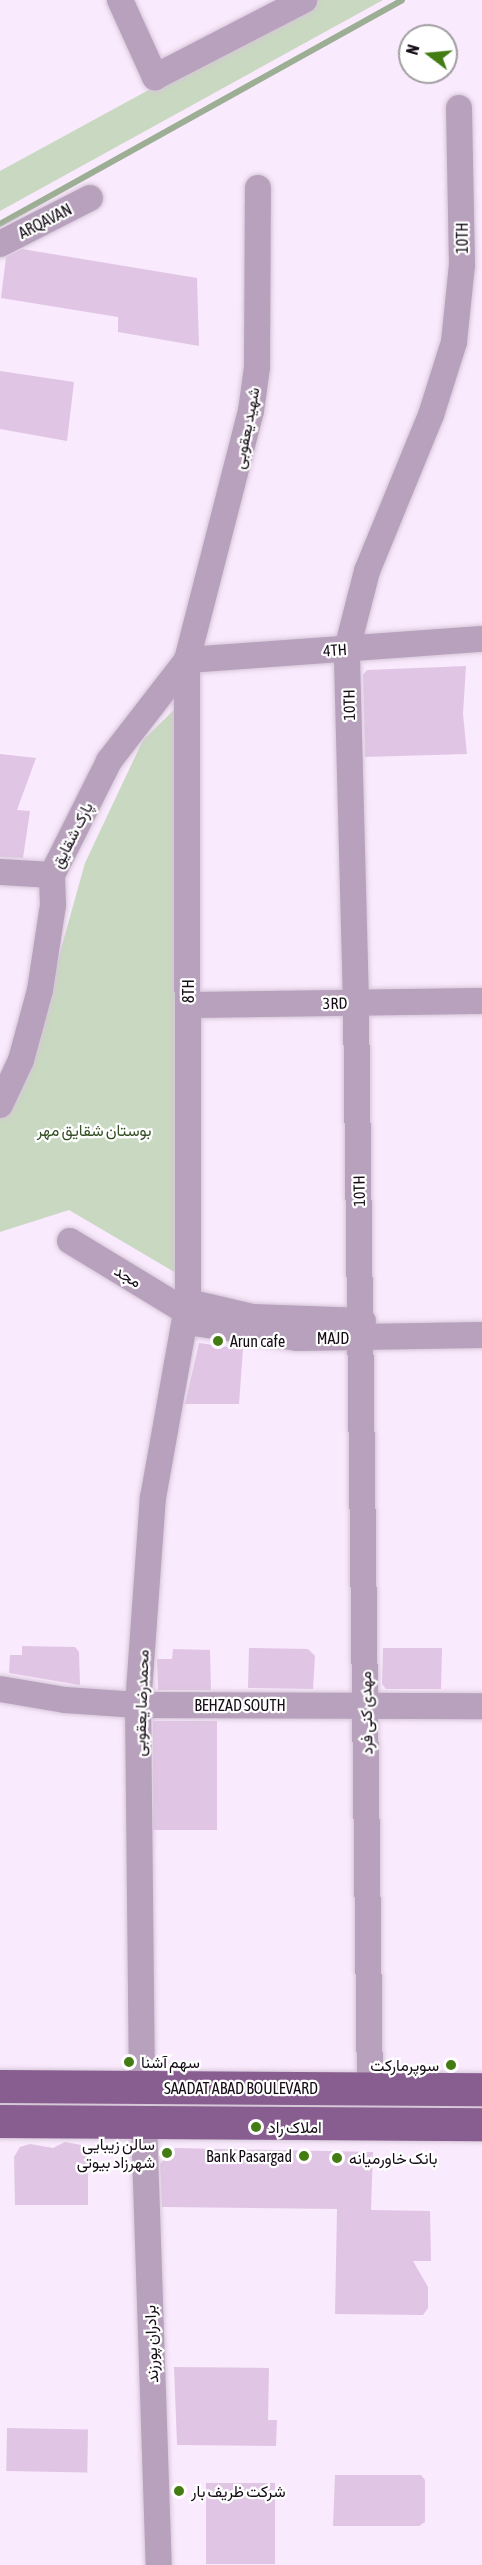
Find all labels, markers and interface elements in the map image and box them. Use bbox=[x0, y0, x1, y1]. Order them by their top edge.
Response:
north arrow bbox=[398, 24, 458, 84]
text: N bbox=[403, 43, 423, 57]
street label: ARQAVAN bbox=[15, 199, 75, 243]
street label: 10TH bbox=[452, 222, 472, 254]
street label: شهید یعقوبی bbox=[229, 385, 263, 471]
street label: 4TH bbox=[322, 640, 348, 660]
street label: 10TH bbox=[339, 689, 359, 721]
street label: پارک شقایق bbox=[47, 799, 97, 871]
street label: 8TH bbox=[178, 979, 198, 1003]
street label: 3RD bbox=[323, 993, 347, 1013]
park label: بوستان شقایق مهر bbox=[37, 1120, 151, 1140]
street label: 10TH bbox=[349, 1175, 369, 1207]
street label: مجد bbox=[111, 1261, 145, 1291]
street label: MAJD bbox=[317, 1328, 349, 1348]
place label: Arun cafe bbox=[230, 1331, 285, 1351]
marker: Arun cafe bbox=[211, 1334, 225, 1348]
street label: محمدرضا یعقوبی bbox=[130, 1649, 152, 1757]
street label: مهدی کنی فرد bbox=[356, 1671, 376, 1755]
street label: BEHZAD SOUTH bbox=[194, 1695, 286, 1715]
place label: سهم آشنا bbox=[141, 2052, 200, 2072]
marker: سهم آشنا bbox=[122, 2055, 136, 2069]
place label: سوپرمارکت bbox=[370, 2055, 439, 2075]
marker: سوپرمارکت bbox=[444, 2058, 458, 2072]
street label: SAADAT ABAD BOULEVARD bbox=[164, 2078, 318, 2098]
place label: املاک راد bbox=[268, 2117, 322, 2137]
marker: املاک راد bbox=[249, 2120, 263, 2134]
place label: سالن زیبایی شهرزاد بیوتی bbox=[77, 2134, 155, 2172]
marker: سالن زیبایی شهرزاد بیوتی bbox=[160, 2146, 174, 2160]
place label: Bank Pasargad bbox=[206, 2146, 292, 2166]
place label: بانک خاورمیانه bbox=[349, 2148, 437, 2168]
marker: Bank Pasargad bbox=[297, 2149, 311, 2163]
marker: بانک خاورمیانه bbox=[330, 2151, 344, 2165]
street label: برادران پورزند bbox=[140, 2305, 162, 2383]
place label: شرکت ظریف بار bbox=[191, 2481, 286, 2501]
marker: شرکت ظریف بار bbox=[172, 2484, 186, 2498]

